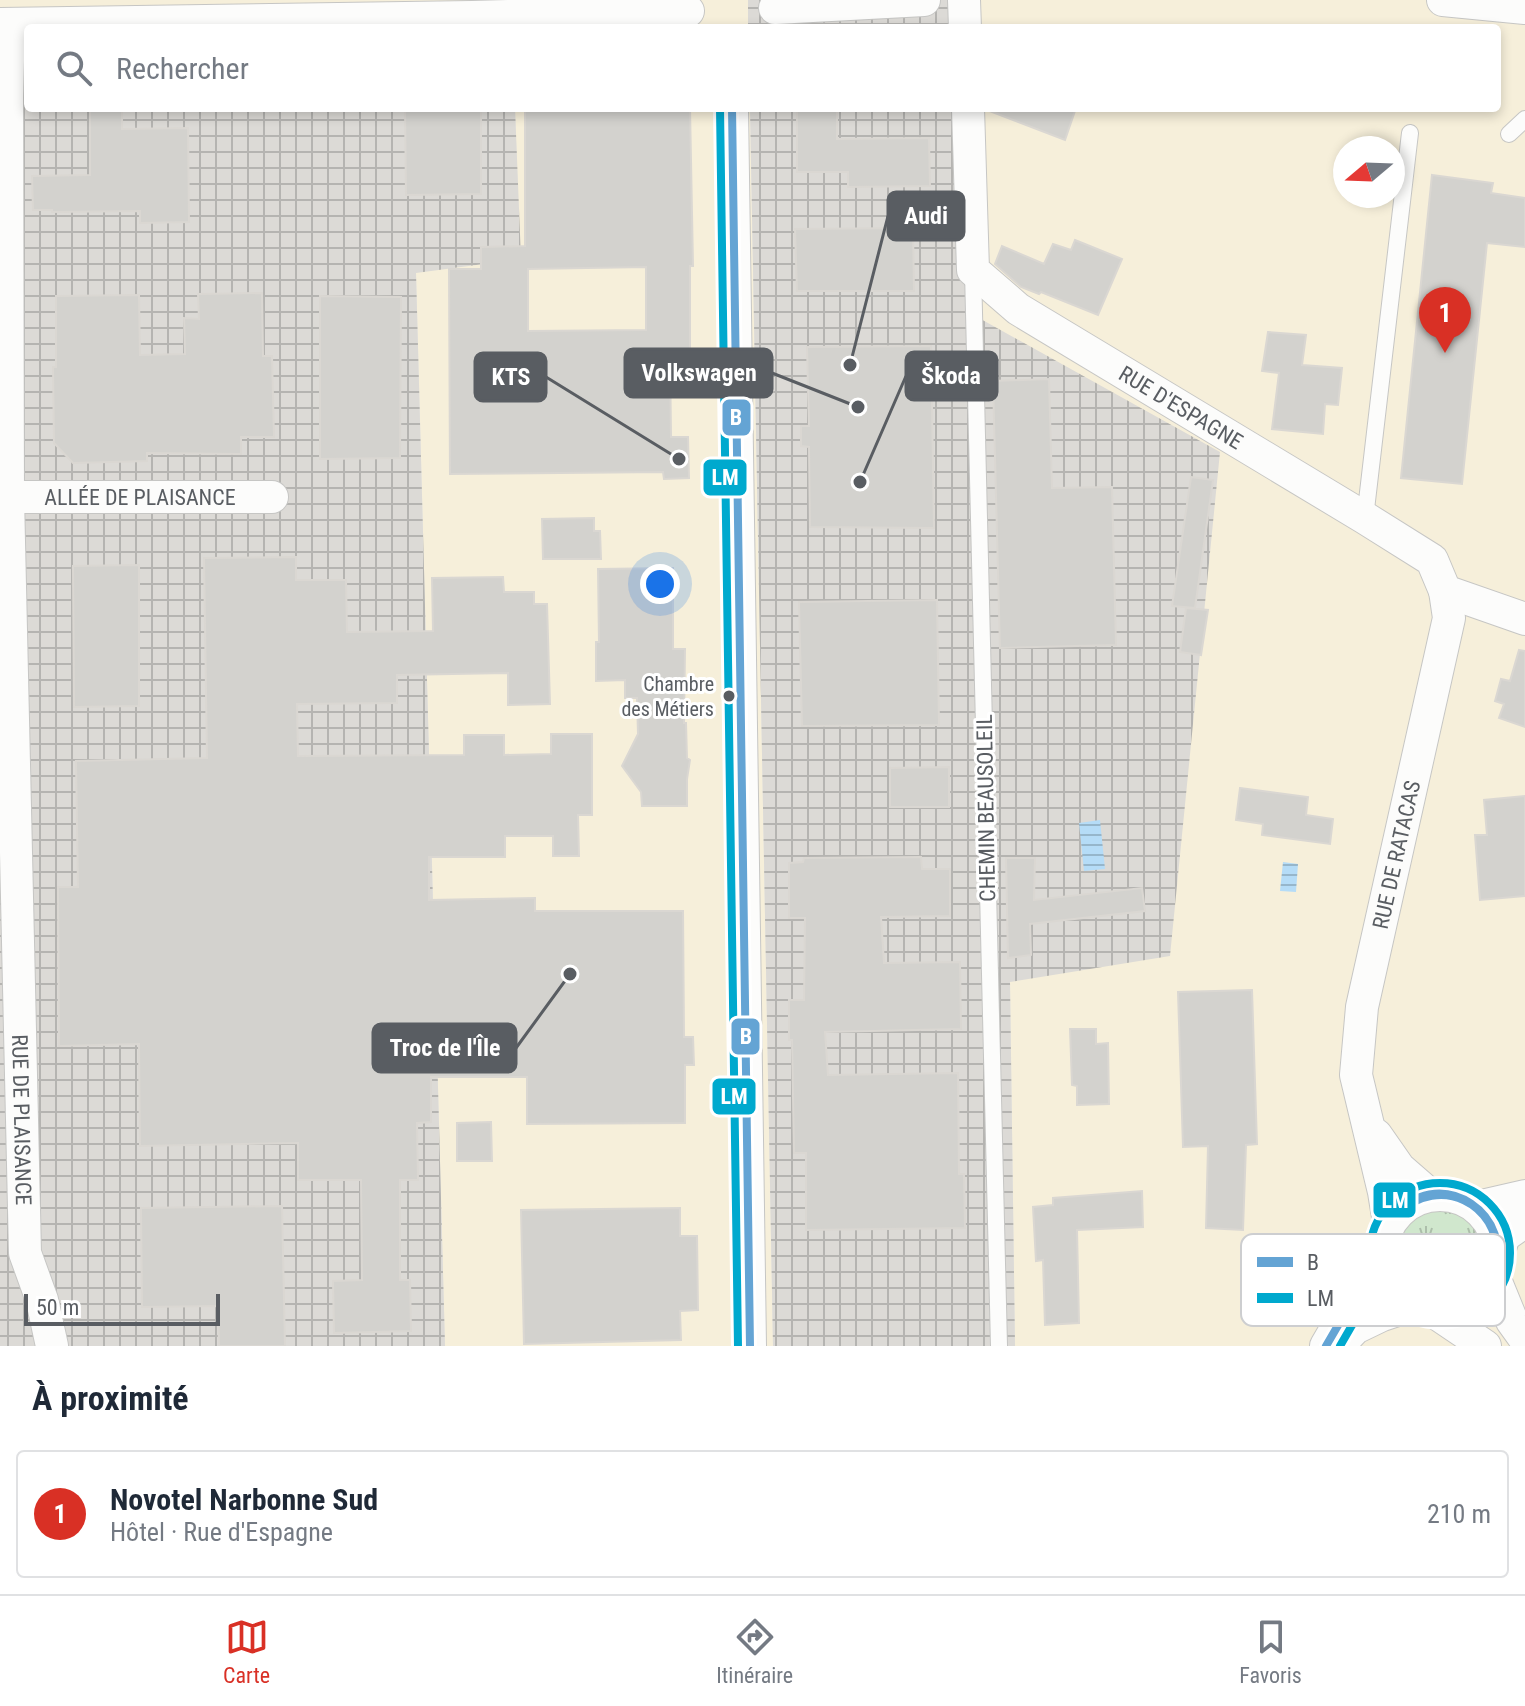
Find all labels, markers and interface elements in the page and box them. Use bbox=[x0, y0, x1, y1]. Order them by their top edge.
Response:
search box bbox=[24, 24, 1501, 112]
icon: search bbox=[52, 46, 96, 90]
text: Rechercher bbox=[116, 51, 249, 86]
north arrow bbox=[1333, 136, 1405, 208]
callout: Audi bbox=[888, 192, 964, 240]
text: Audi bbox=[904, 202, 948, 230]
pin: 1 bbox=[1419, 287, 1471, 353]
callout: Volkswagen bbox=[625, 349, 772, 397]
callout: Škoda bbox=[906, 352, 997, 400]
callout: KTS bbox=[475, 353, 546, 401]
text: Volkswagen bbox=[641, 359, 757, 387]
street label: RUE D'ESPAGNE bbox=[1115, 360, 1247, 454]
text: Škoda bbox=[921, 362, 981, 390]
text: KTS bbox=[491, 363, 531, 391]
line badge: B bbox=[721, 398, 752, 437]
text: B bbox=[730, 405, 742, 430]
line badge: LM bbox=[702, 458, 748, 497]
text: LM bbox=[711, 465, 739, 490]
street label: ALLÉE DE PLAISANCE bbox=[44, 485, 236, 510]
your location bbox=[640, 564, 680, 604]
place label: Chambre des Métiers bbox=[621, 672, 714, 721]
marker: Chambre des Métiers bbox=[721, 688, 737, 704]
street label: CHEMIN BEAUSOLEIL bbox=[972, 714, 1000, 902]
street label: RUE DE RATACAS bbox=[1367, 778, 1425, 931]
line badge: B bbox=[730, 1017, 761, 1056]
callout: Troc de l'Île bbox=[373, 1024, 516, 1072]
text: B bbox=[740, 1024, 752, 1049]
street label: RUE DE PLAISANCE bbox=[8, 1034, 36, 1206]
text: Troc de l'Île bbox=[389, 1034, 501, 1062]
line badge: LM bbox=[711, 1077, 757, 1116]
text: LM bbox=[720, 1084, 748, 1109]
line badge: LM bbox=[1372, 1181, 1417, 1219]
text: LM bbox=[1381, 1188, 1409, 1213]
legend bbox=[1241, 1234, 1505, 1326]
text: B bbox=[1307, 1250, 1319, 1275]
text: LM bbox=[1307, 1286, 1334, 1311]
scale bar bbox=[24, 1290, 220, 1326]
text: 50 m bbox=[36, 1295, 79, 1320]
text: À proximité bbox=[32, 1378, 189, 1418]
text: Novotel Narbonne Sud bbox=[110, 1482, 378, 1517]
text: 1 bbox=[53, 1499, 67, 1529]
text: 210 m bbox=[1427, 1499, 1491, 1529]
text: Hôtel · Rue d'Espagne bbox=[110, 1517, 333, 1547]
tab: Carte bbox=[223, 1615, 270, 1688]
tab: Itinéraire bbox=[716, 1615, 793, 1688]
tab: Favoris bbox=[1239, 1615, 1302, 1688]

